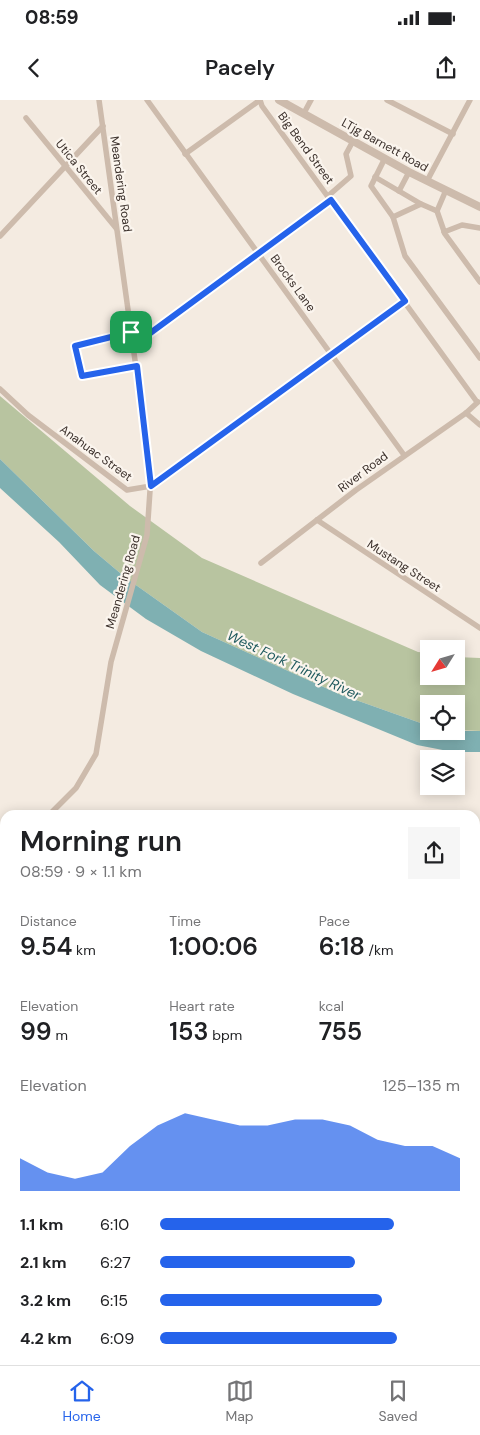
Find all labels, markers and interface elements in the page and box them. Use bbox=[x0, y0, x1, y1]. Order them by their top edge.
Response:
text: 08:59 bbox=[25, 5, 79, 30]
text: Pacely bbox=[205, 53, 275, 82]
icon: back bbox=[20, 54, 48, 82]
icon: share bbox=[432, 54, 460, 82]
street label: Big Bend Street bbox=[274, 109, 338, 188]
street label: LTjg Barnett Road bbox=[339, 115, 431, 175]
street label: Meandering Road bbox=[106, 135, 136, 233]
street label: Utica Street bbox=[52, 136, 106, 198]
street label: Brocks Lane bbox=[267, 251, 319, 315]
pin bbox=[110, 311, 152, 353]
icon: arrive bbox=[117, 318, 145, 346]
street label: Anahuac Street bbox=[57, 421, 136, 485]
street label: River Road bbox=[335, 448, 391, 496]
street label: Meandering Road bbox=[102, 533, 144, 631]
street label: Mustang Street bbox=[364, 536, 444, 596]
water label: West Fork Trinity River bbox=[224, 626, 364, 704]
north arrow bbox=[420, 640, 465, 685]
map controls bbox=[420, 640, 465, 795]
button: locate bbox=[420, 695, 465, 740]
button: layers bbox=[420, 750, 465, 795]
text: Morning run bbox=[20, 823, 182, 860]
button: share bbox=[408, 827, 460, 879]
text: 08:59 · 9 × 1.1 km bbox=[20, 861, 142, 882]
text: Distance bbox=[20, 912, 77, 930]
text: Time bbox=[169, 912, 201, 930]
text: Pace bbox=[319, 912, 350, 930]
text: 9.54 bbox=[20, 930, 72, 963]
text: 1:00:06 bbox=[169, 930, 258, 963]
text: 6:18 bbox=[319, 930, 365, 963]
text: km bbox=[72, 941, 96, 959]
text: /km bbox=[365, 941, 394, 959]
text: Elevation bbox=[20, 997, 78, 1015]
text: Heart rate bbox=[169, 997, 235, 1015]
text: kcal bbox=[319, 997, 344, 1015]
text: 99 bbox=[20, 1015, 52, 1048]
text: 153 bbox=[169, 1015, 208, 1048]
text: 755 bbox=[319, 1015, 362, 1048]
text: m bbox=[52, 1026, 68, 1044]
text: bpm bbox=[208, 1026, 242, 1044]
text: Elevation bbox=[20, 1075, 87, 1096]
text: 125–135 m bbox=[383, 1075, 460, 1096]
text: 1.1 km bbox=[20, 1214, 63, 1235]
text: 6:10 bbox=[100, 1214, 129, 1235]
text: 2.1 km bbox=[20, 1252, 67, 1273]
text: 6:27 bbox=[100, 1252, 131, 1273]
text: 3.2 km bbox=[20, 1290, 71, 1311]
text: 6:15 bbox=[100, 1290, 128, 1311]
text: 4.2 km bbox=[20, 1328, 72, 1349]
text: 6:09 bbox=[100, 1328, 134, 1349]
tab: Home bbox=[62, 1377, 101, 1425]
tab: Map bbox=[225, 1377, 254, 1425]
tab: Saved bbox=[378, 1377, 418, 1425]

